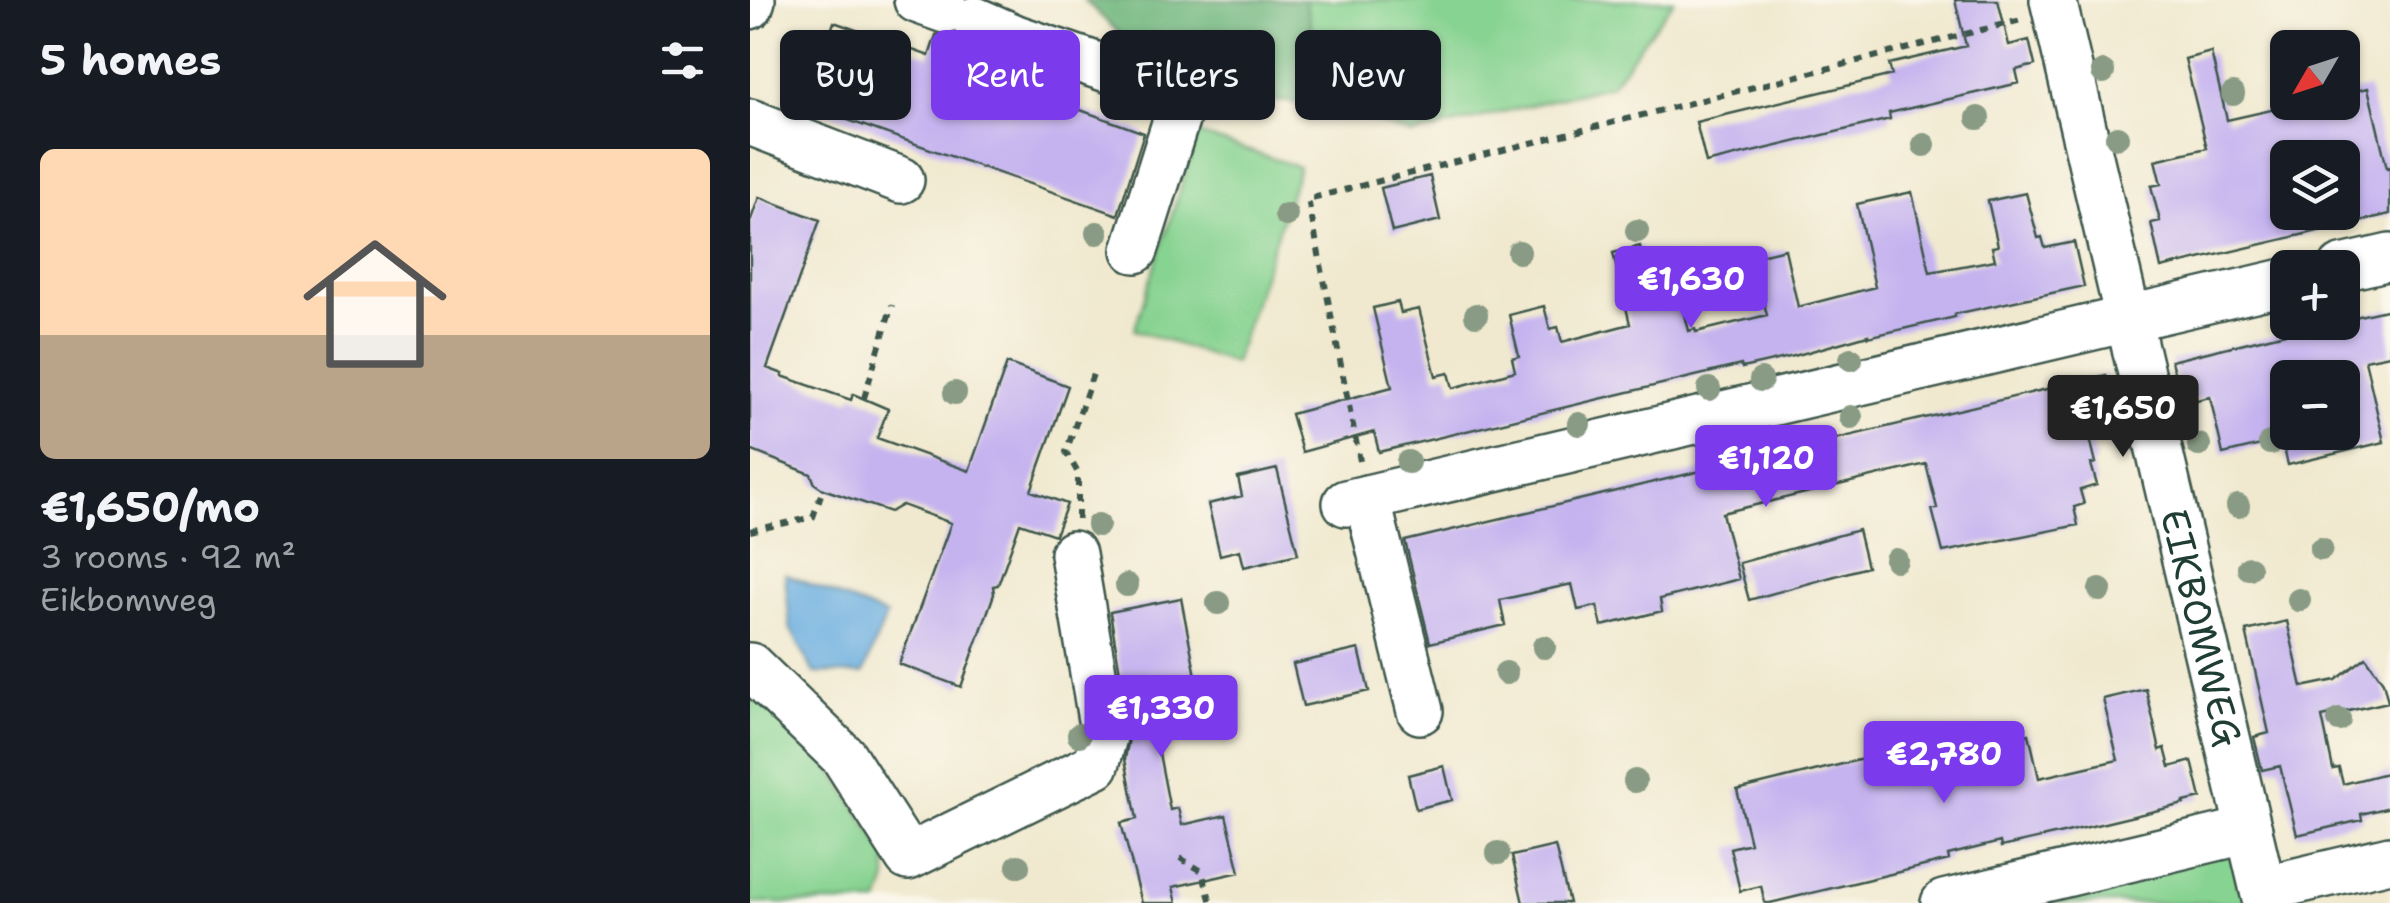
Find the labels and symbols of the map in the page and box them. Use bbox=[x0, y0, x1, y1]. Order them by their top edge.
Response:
north arrow bbox=[2270, 30, 2360, 120]
pin: €1,630 bbox=[1610, 246, 1772, 331]
pin: €1,650 bbox=[2042, 375, 2204, 460]
pin: €1,120 bbox=[1685, 425, 1847, 510]
street label: EIKBOMWEG bbox=[2149, 504, 2254, 752]
pin: €1,330 bbox=[1080, 675, 1242, 760]
pin: €2,780 bbox=[1863, 721, 2025, 806]

